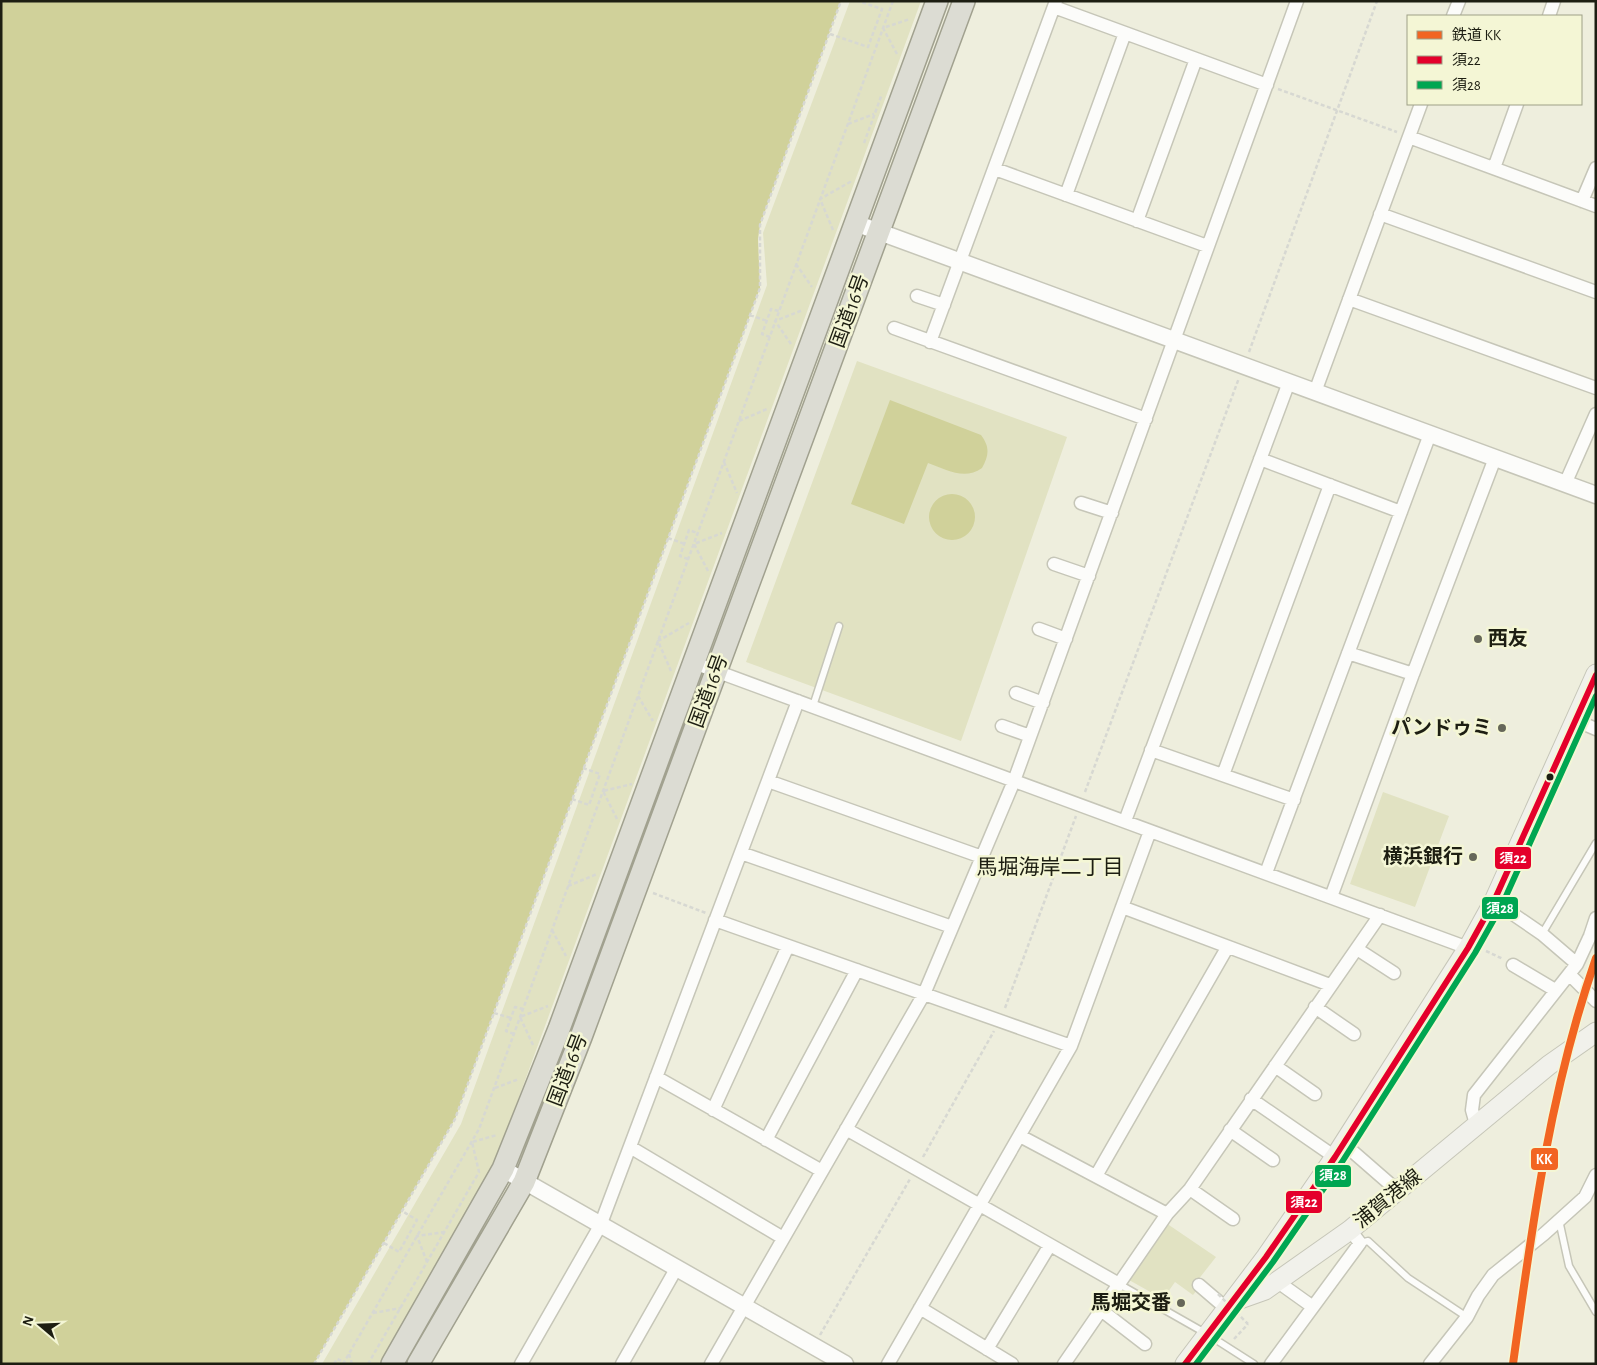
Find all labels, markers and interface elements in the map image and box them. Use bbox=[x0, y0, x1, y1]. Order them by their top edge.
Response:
legend bbox=[1407, 15, 1582, 105]
text: 鉄道 KK bbox=[1452, 27, 1502, 43]
text: 須22 bbox=[1452, 52, 1481, 68]
text: 須28 bbox=[1452, 77, 1481, 93]
street label: 国道16号 bbox=[827, 271, 872, 350]
place label: 西友 bbox=[1488, 628, 1528, 649]
marker: 西友 bbox=[1472, 633, 1484, 645]
street label: 国道16号 bbox=[686, 651, 731, 730]
place label: パンドゥミ bbox=[1391, 717, 1492, 738]
marker: パンドゥミ bbox=[1496, 722, 1508, 734]
unlabelled marker bbox=[1545, 772, 1555, 782]
place label: 横浜銀行 bbox=[1383, 845, 1463, 867]
line badge: 須22 bbox=[1494, 846, 1532, 870]
marker: 横浜銀行 bbox=[1467, 851, 1479, 863]
text: 須22 bbox=[1499, 851, 1527, 866]
district label: 馬堀海岸二丁目 bbox=[977, 856, 1124, 878]
line badge: 須28 bbox=[1481, 896, 1519, 920]
text: 須28 bbox=[1486, 901, 1514, 916]
street label: 国道16号 bbox=[544, 1030, 591, 1109]
line badge: KK bbox=[1530, 1147, 1559, 1171]
text: KK bbox=[1536, 1153, 1553, 1167]
line badge: 須28 bbox=[1314, 1164, 1352, 1188]
street label: 浦賀港線 bbox=[1349, 1165, 1425, 1232]
text: 須28 bbox=[1319, 1168, 1347, 1183]
line badge: 須22 bbox=[1285, 1190, 1323, 1214]
text: 須22 bbox=[1290, 1195, 1318, 1210]
place label: 馬堀交番 bbox=[1091, 1291, 1171, 1313]
marker: 馬堀交番 bbox=[1175, 1297, 1187, 1309]
north arrow bbox=[15, 1300, 65, 1350]
text: N bbox=[20, 1314, 37, 1328]

